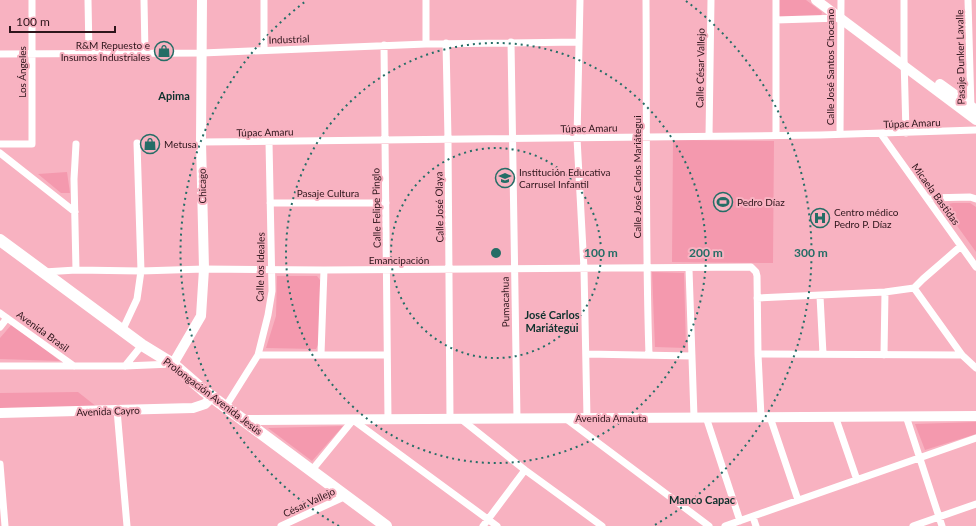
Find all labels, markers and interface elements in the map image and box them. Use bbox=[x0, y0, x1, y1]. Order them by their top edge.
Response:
scale bar bbox=[10, 8, 115, 34]
street label: Calle José Santos Chocano bbox=[824, 8, 836, 125]
street label: Pasaje Dunker Lavalle bbox=[953, 9, 967, 105]
text: 100 m bbox=[16, 14, 50, 29]
street label: Calle César Vallejo bbox=[693, 28, 707, 108]
street label: Industrial bbox=[268, 32, 310, 46]
place label: R&M Repuesto e Insumos Industriales bbox=[61, 39, 150, 63]
shop icon: R&M Repuesto e Insumos Industriales bbox=[153, 40, 175, 62]
street label: Los Ángeles bbox=[16, 46, 28, 98]
district label: Apima bbox=[157, 89, 190, 102]
street label: Calle José Carlos Mariátegui bbox=[631, 115, 643, 239]
street label: Túpac Amaru bbox=[883, 116, 941, 130]
street label: Túpac Amaru bbox=[560, 122, 618, 134]
street label: Túpac Amaru bbox=[236, 126, 294, 138]
shop icon: Metusa bbox=[139, 133, 161, 155]
place label: Metusa bbox=[164, 138, 197, 150]
street label: Micaela Bastidas bbox=[910, 161, 962, 227]
place label: Institución Educativa Carrusel Infantil bbox=[519, 166, 611, 190]
school or university icon: Institución Educativa Carrusel Infantil bbox=[494, 167, 516, 189]
street label: Chicago bbox=[196, 168, 208, 204]
street label: Calle Felipe Pinglo bbox=[369, 168, 383, 248]
street label: Calle José Olaya bbox=[432, 171, 446, 243]
street label: Pasaje Cultura bbox=[297, 187, 359, 199]
sports icon: Pedro Díaz bbox=[712, 191, 734, 213]
place label: Pedro Díaz bbox=[737, 196, 785, 208]
place label: Centro médico Pedro P. Díaz bbox=[834, 206, 899, 230]
hospital icon: Centro médico Pedro P. Díaz bbox=[809, 207, 831, 229]
street label: Calle los Ideales bbox=[253, 232, 267, 302]
text: 100 m bbox=[584, 245, 618, 260]
text: 200 m bbox=[689, 245, 723, 260]
text: 300 m bbox=[794, 245, 828, 260]
centre of rings bbox=[489, 246, 503, 260]
street label: Emancipación bbox=[369, 254, 429, 266]
street label: Pumacahua bbox=[499, 277, 511, 327]
street label: Avenida Brasil bbox=[14, 308, 72, 354]
district label: José Carlos Mariátegui bbox=[524, 308, 580, 334]
street label: Prolongación Avenida Jesús bbox=[161, 355, 265, 437]
street label: Avenida Cayro bbox=[76, 404, 140, 418]
street label: Avenida Amauta bbox=[575, 412, 647, 424]
street label: César Vallejo bbox=[281, 485, 337, 519]
district label: Manco Capac bbox=[669, 493, 736, 506]

